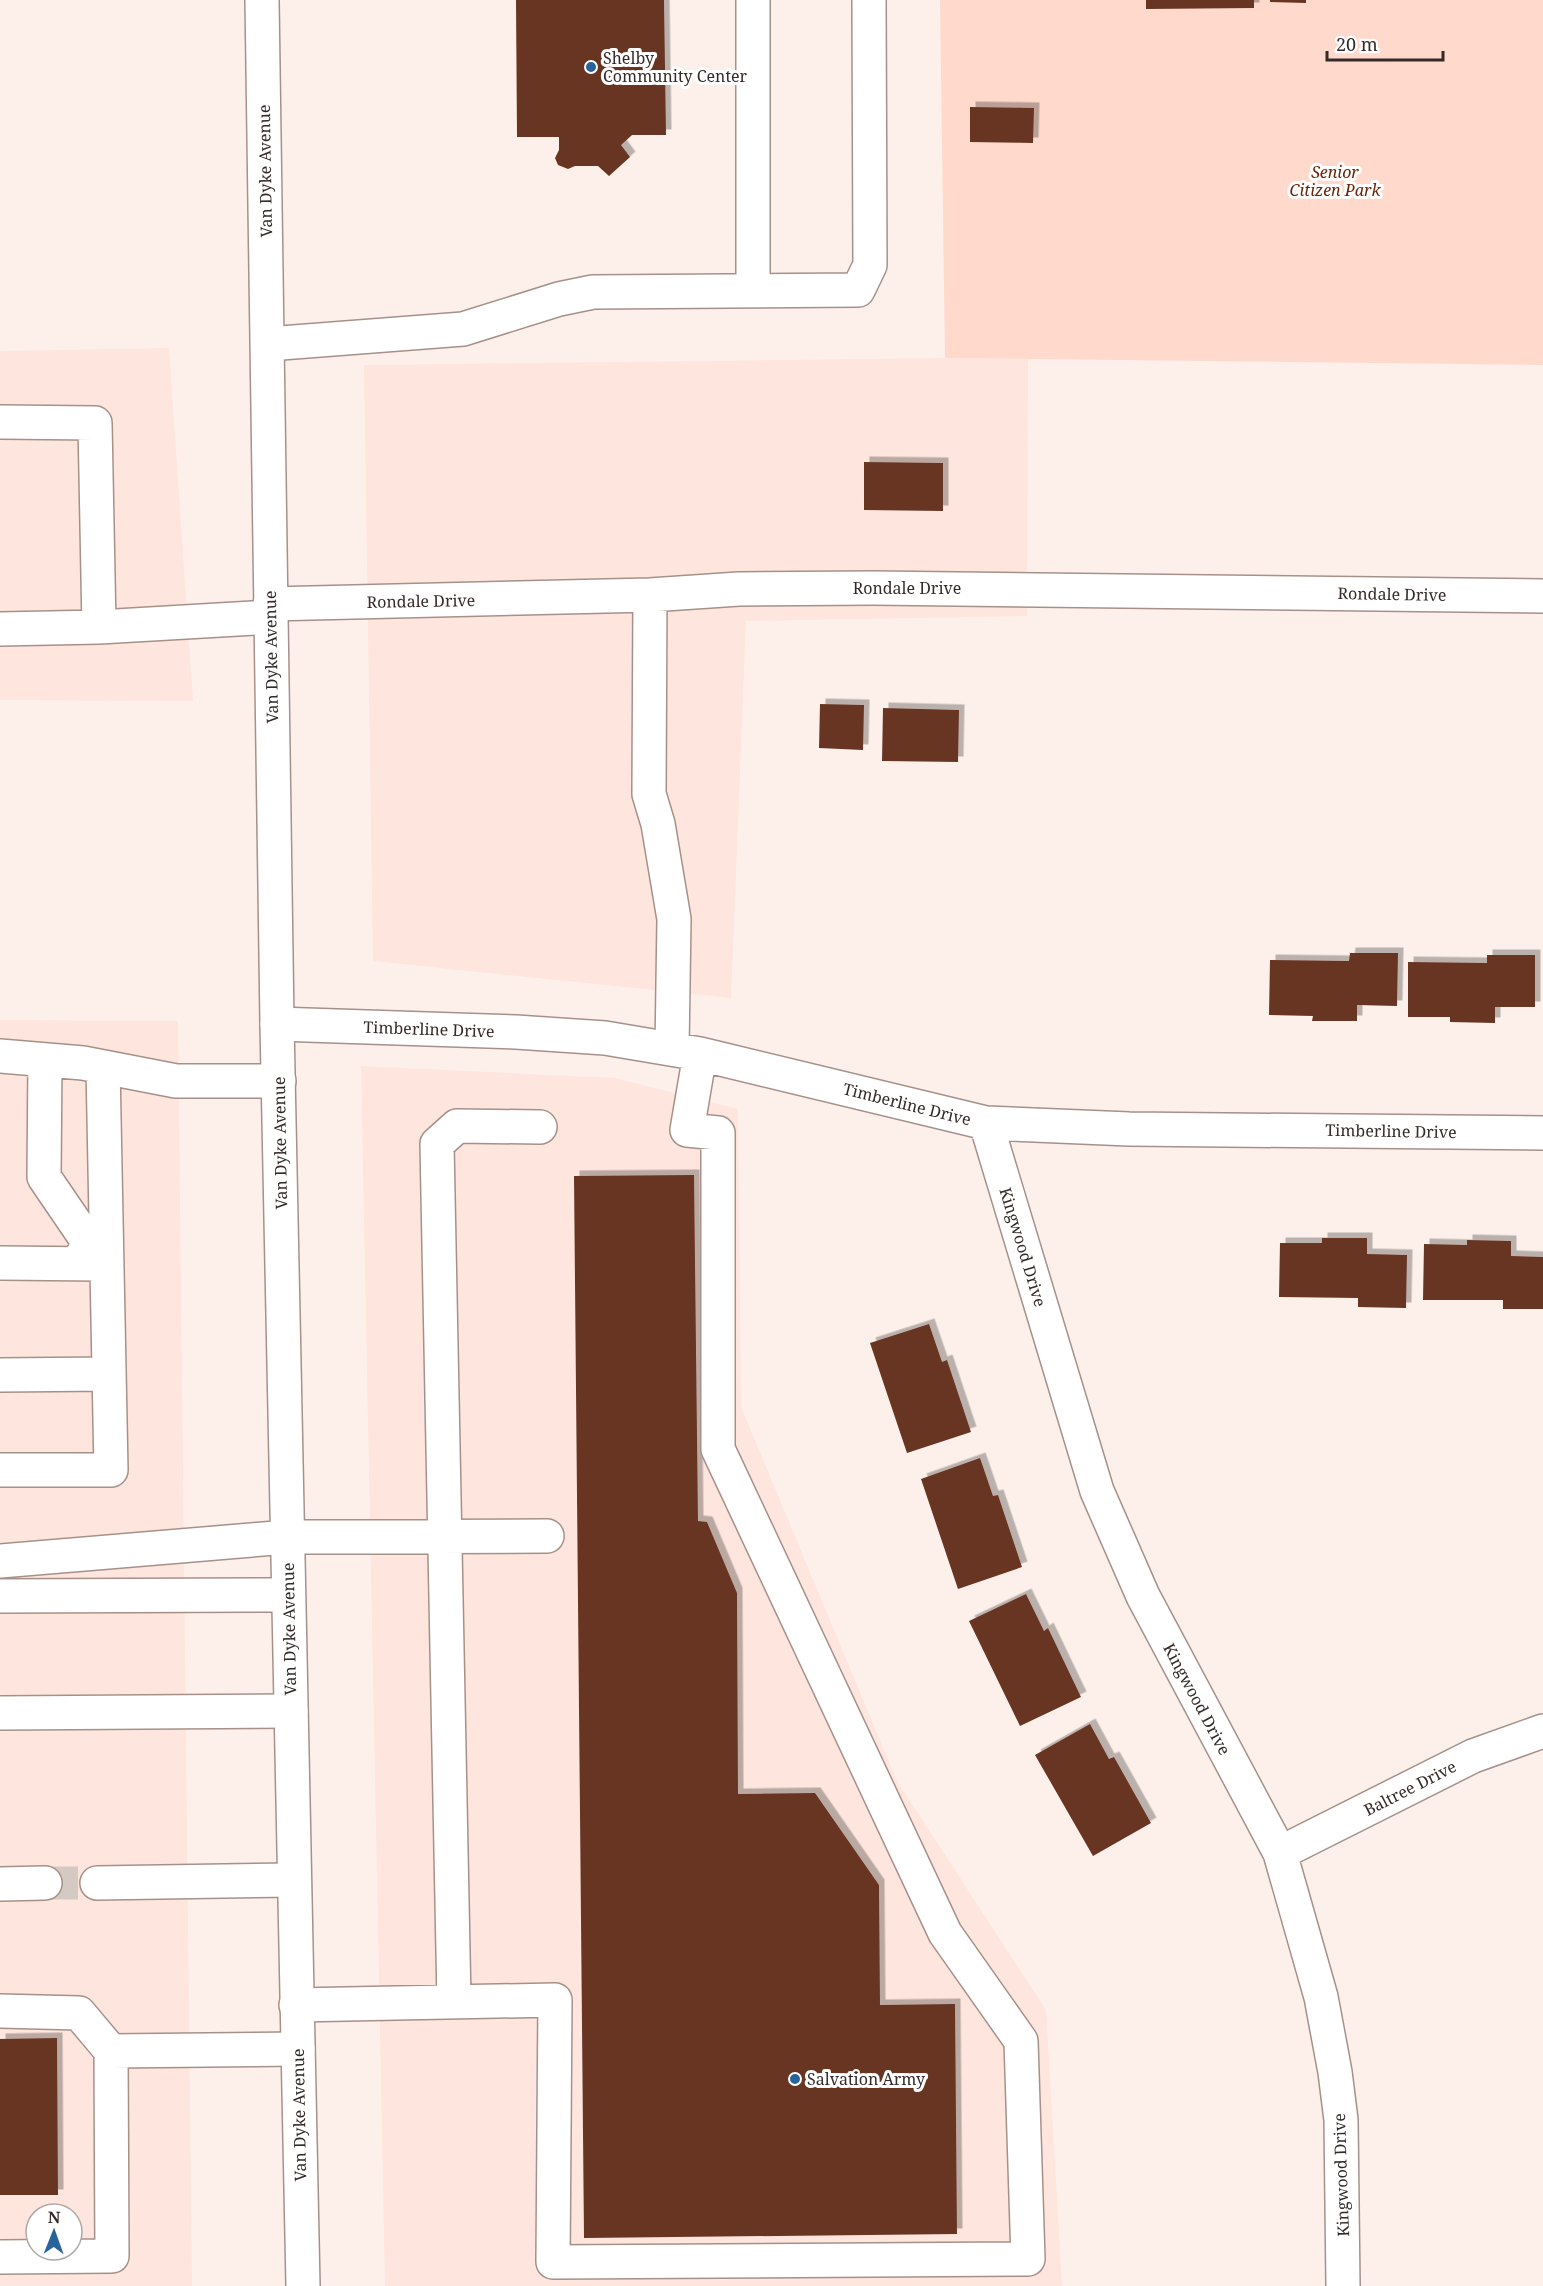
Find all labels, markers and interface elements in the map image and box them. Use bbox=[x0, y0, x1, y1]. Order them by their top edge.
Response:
scale bar bbox=[1327, 24, 1442, 62]
text: 20 m bbox=[1336, 32, 1378, 56]
place label: Shelby Community Center bbox=[603, 47, 748, 87]
marker: Shelby Community Center bbox=[584, 60, 598, 74]
street label: Van Dyke Avenue bbox=[253, 104, 277, 238]
park label: Senior Citizen Park bbox=[1289, 161, 1382, 201]
street label: Rondale Drive bbox=[853, 577, 961, 599]
street label: Rondale Drive bbox=[1337, 582, 1447, 606]
street label: Rondale Drive bbox=[366, 589, 476, 613]
street label: Van Dyke Avenue bbox=[259, 590, 283, 724]
street label: Timberline Drive bbox=[363, 1016, 495, 1042]
street label: Van Dyke Avenue bbox=[268, 1076, 292, 1210]
street label: Timberline Drive bbox=[841, 1077, 973, 1131]
street label: Timberline Drive bbox=[1325, 1119, 1457, 1143]
street label: Kingwood Drive bbox=[994, 1185, 1052, 1309]
street label: Van Dyke Avenue bbox=[277, 1562, 301, 1696]
street label: Kingwood Drive bbox=[1158, 1639, 1236, 1759]
street label: Baltree Drive bbox=[1360, 1755, 1460, 1821]
street label: Van Dyke Avenue bbox=[287, 2048, 311, 2182]
place label: Salvation Army bbox=[807, 2068, 926, 2090]
marker: Salvation Army bbox=[788, 2072, 802, 2086]
street label: Kingwood Drive bbox=[1328, 2113, 1354, 2237]
north arrow bbox=[24, 2202, 84, 2262]
text: N bbox=[48, 2206, 61, 2228]

